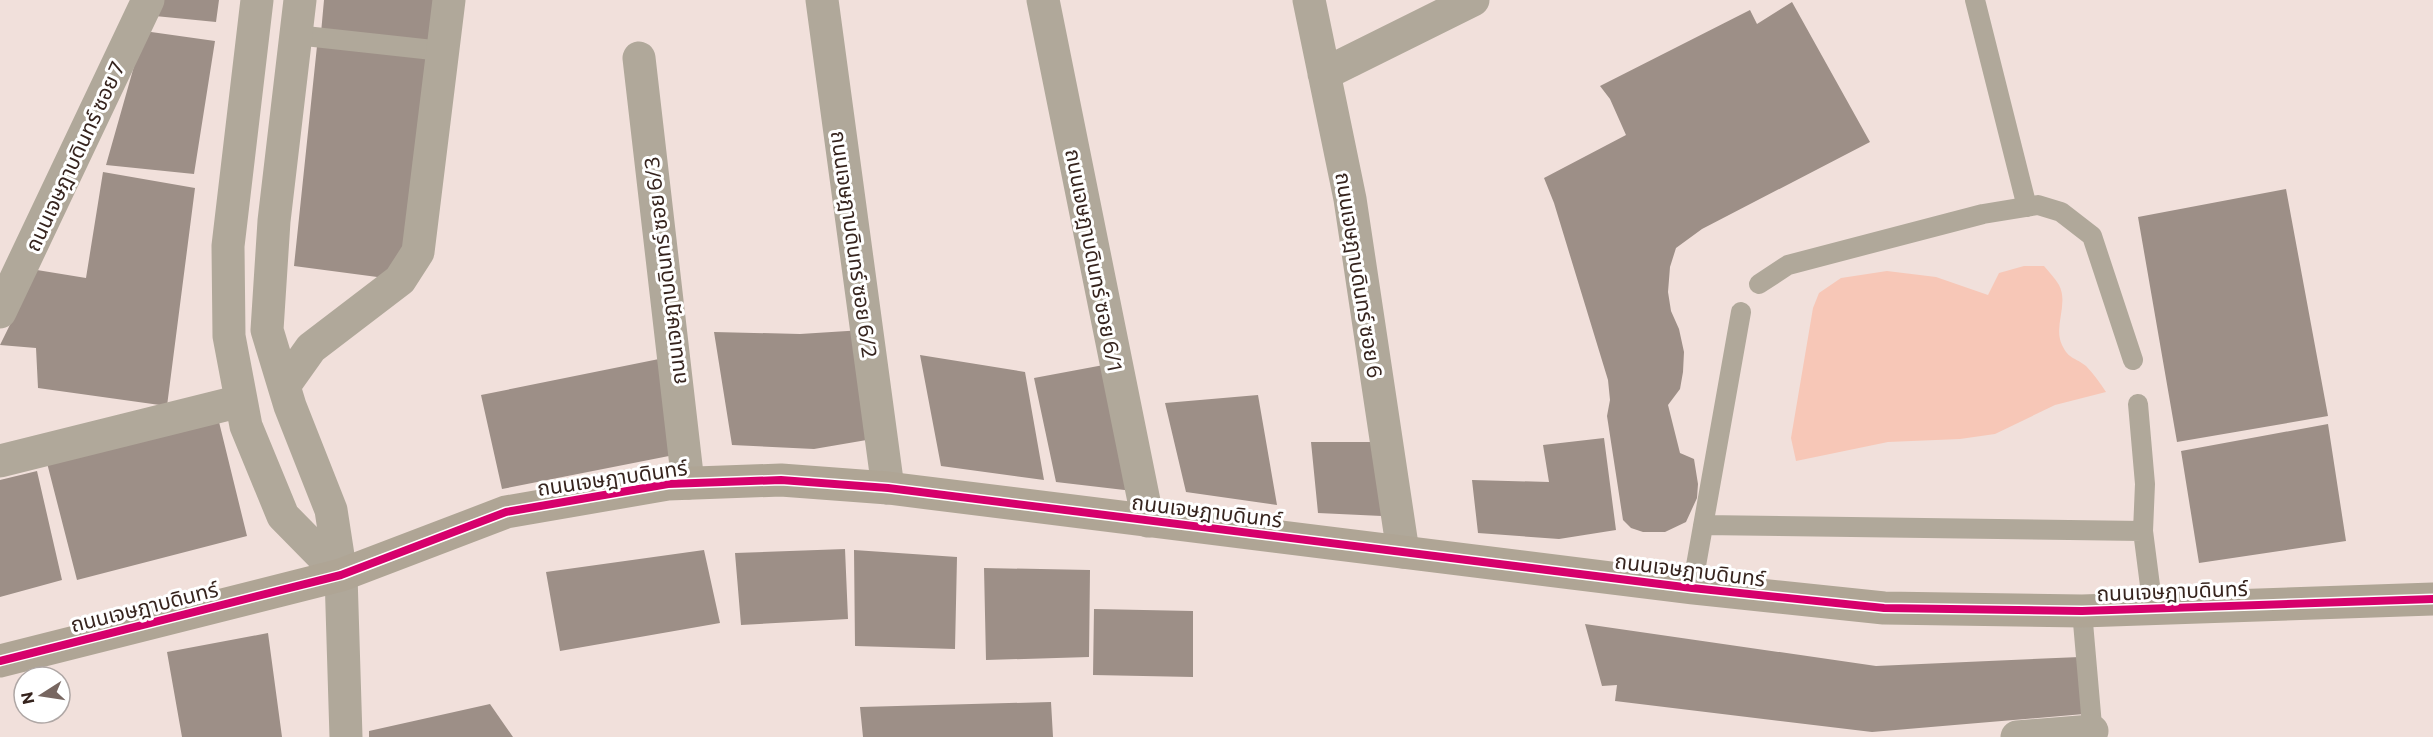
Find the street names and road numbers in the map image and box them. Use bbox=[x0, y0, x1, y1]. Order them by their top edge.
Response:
street label: ถนนเจษฎาบดินทร์ ซอย 7 bbox=[19, 57, 129, 255]
street label: ถนนเจษฎาบดินทร์ ซอย 6/2 bbox=[827, 129, 883, 359]
street label: ถนนเจษฎาบดินทร์ ซอย 6/1 bbox=[1061, 147, 1129, 373]
street label: ถนนเจษฎาบดินทร์ ซอย 6/3 bbox=[638, 156, 690, 386]
street label: ถนนเจษฎาบดินทร์ ซอย 6 bbox=[1331, 170, 1389, 380]
street label: ถนนเจษฎาบดินทร์ bbox=[535, 454, 690, 500]
street label: ถนนเจษฎาบดินทร์ bbox=[1130, 488, 1285, 532]
street label: ถนนเจษฎาบดินทร์ bbox=[1613, 547, 1768, 591]
street label: ถนนเจษฎาบดินทร์ bbox=[68, 575, 221, 636]
street label: ถนนเจษฎาบดินทร์ bbox=[2096, 575, 2249, 605]

